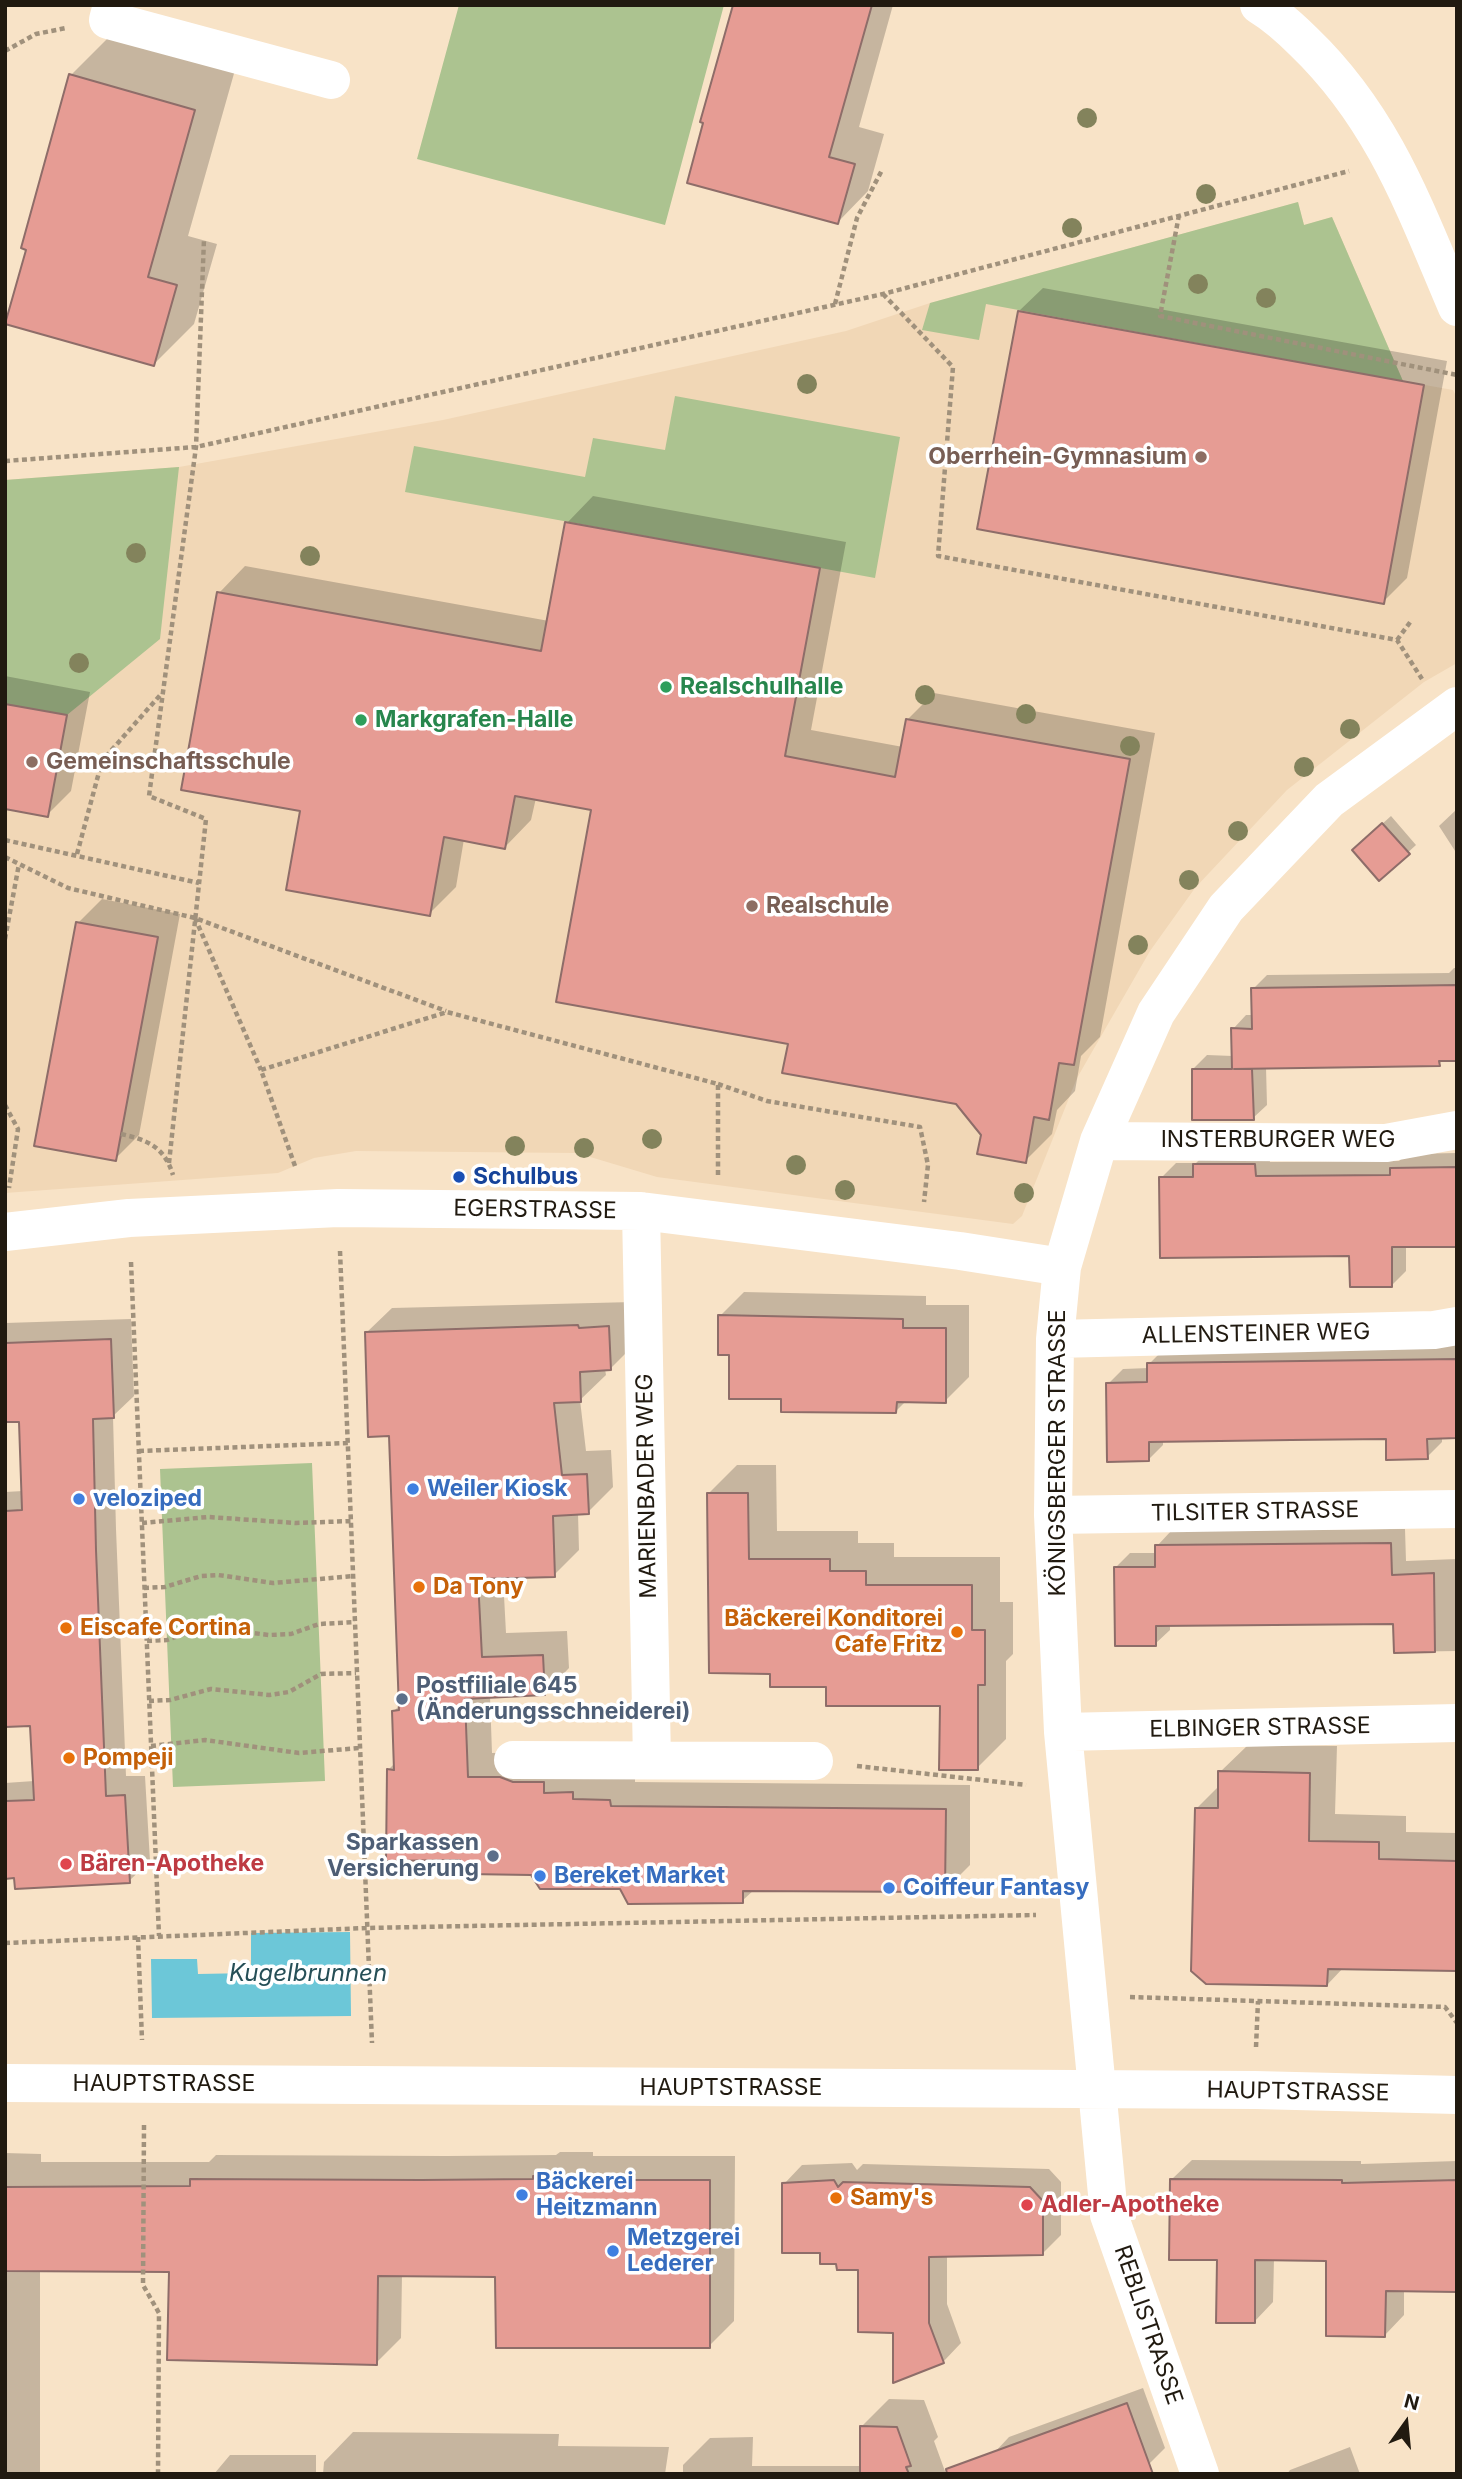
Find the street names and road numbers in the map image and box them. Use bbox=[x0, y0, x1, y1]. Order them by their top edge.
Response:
street label: INSTERBURGER WEG bbox=[1161, 1126, 1395, 1154]
street label: EGERSTRASSE bbox=[453, 1195, 617, 1225]
street label: KÖNIGSBERGER STRASSE bbox=[1044, 1309, 1072, 1597]
street label: ALLENSTEINER WEG bbox=[1141, 1318, 1371, 1350]
street label: MARIENBADER WEG bbox=[631, 1373, 663, 1599]
street label: TILSITER STRASSE bbox=[1151, 1496, 1359, 1528]
street label: ELBINGER STRASSE bbox=[1149, 1712, 1371, 1744]
street label: HAUPTSTRASSE bbox=[73, 2070, 255, 2098]
street label: HAUPTSTRASSE bbox=[640, 2074, 822, 2102]
street label: HAUPTSTRASSE bbox=[1206, 2077, 1390, 2107]
street label: REBLISTRASSE bbox=[1108, 2242, 1188, 2408]

